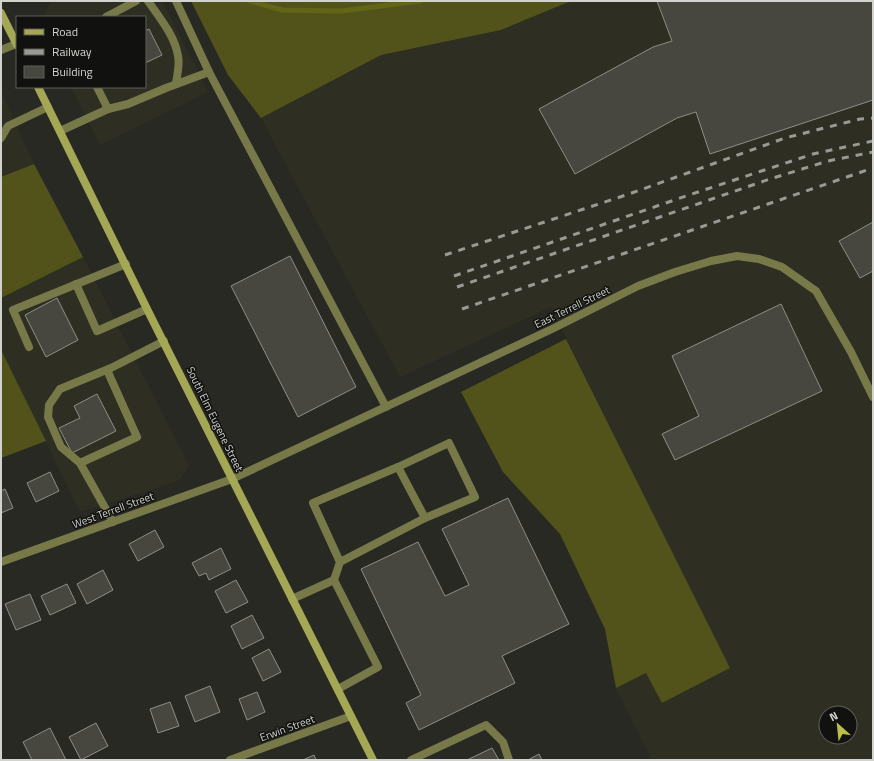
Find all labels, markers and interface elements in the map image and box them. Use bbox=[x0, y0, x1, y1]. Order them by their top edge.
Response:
legend bbox=[16, 16, 146, 88]
text: Road bbox=[52, 22, 78, 41]
text: Railway bbox=[52, 42, 92, 61]
text: Building bbox=[52, 62, 93, 81]
street label: East Terrell Street bbox=[532, 282, 613, 332]
street label: South Elm Eugene Street bbox=[183, 364, 248, 474]
street label: West Terrell Street bbox=[70, 488, 156, 532]
north arrow bbox=[818, 705, 858, 745]
text: N bbox=[826, 707, 840, 725]
street label: Erwin Street bbox=[257, 711, 317, 745]

